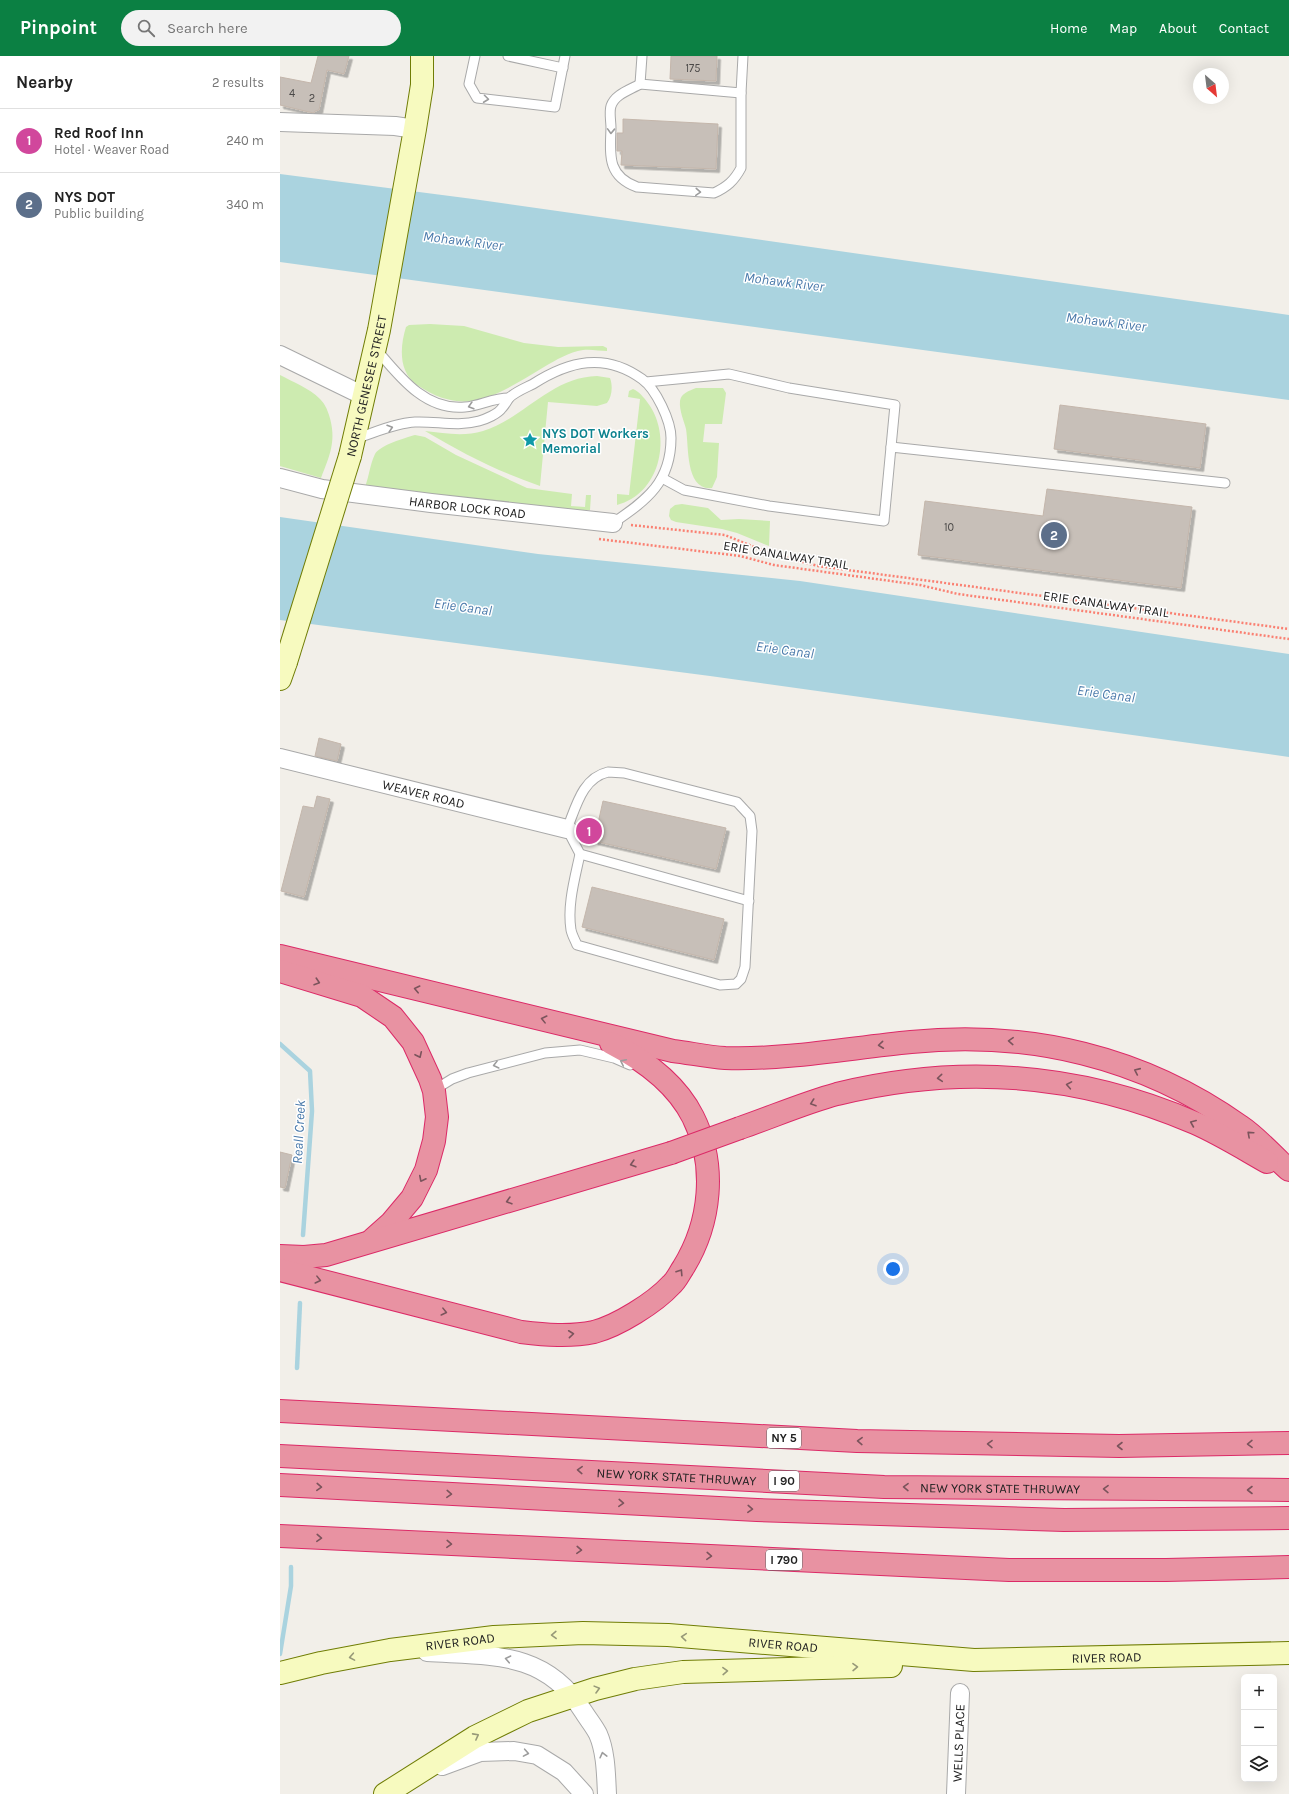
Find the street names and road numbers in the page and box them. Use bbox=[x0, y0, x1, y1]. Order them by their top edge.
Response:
street label: NORTH GENESEE STREET bbox=[343, 313, 389, 458]
street label: HARBOR LOCK ROAD bbox=[408, 493, 527, 521]
street label: ERIE CANALWAY TRAIL bbox=[722, 538, 850, 572]
street label: ERIE CANALWAY TRAIL bbox=[1042, 588, 1170, 620]
street label: WEAVER ROAD bbox=[381, 776, 466, 811]
road number: NY 5 bbox=[767, 1428, 801, 1448]
street label: NEW YORK STATE THRUWAY bbox=[596, 1465, 757, 1488]
road number: I 90 bbox=[769, 1471, 799, 1491]
street label: NEW YORK STATE THRUWAY bbox=[920, 1480, 1080, 1496]
road number: I 790 bbox=[766, 1550, 802, 1570]
street label: RIVER ROAD bbox=[425, 1629, 496, 1653]
street label: RIVER ROAD bbox=[748, 1634, 819, 1655]
street label: RIVER ROAD bbox=[1072, 1649, 1142, 1665]
street label: WELLS PLACE bbox=[949, 1704, 967, 1782]

